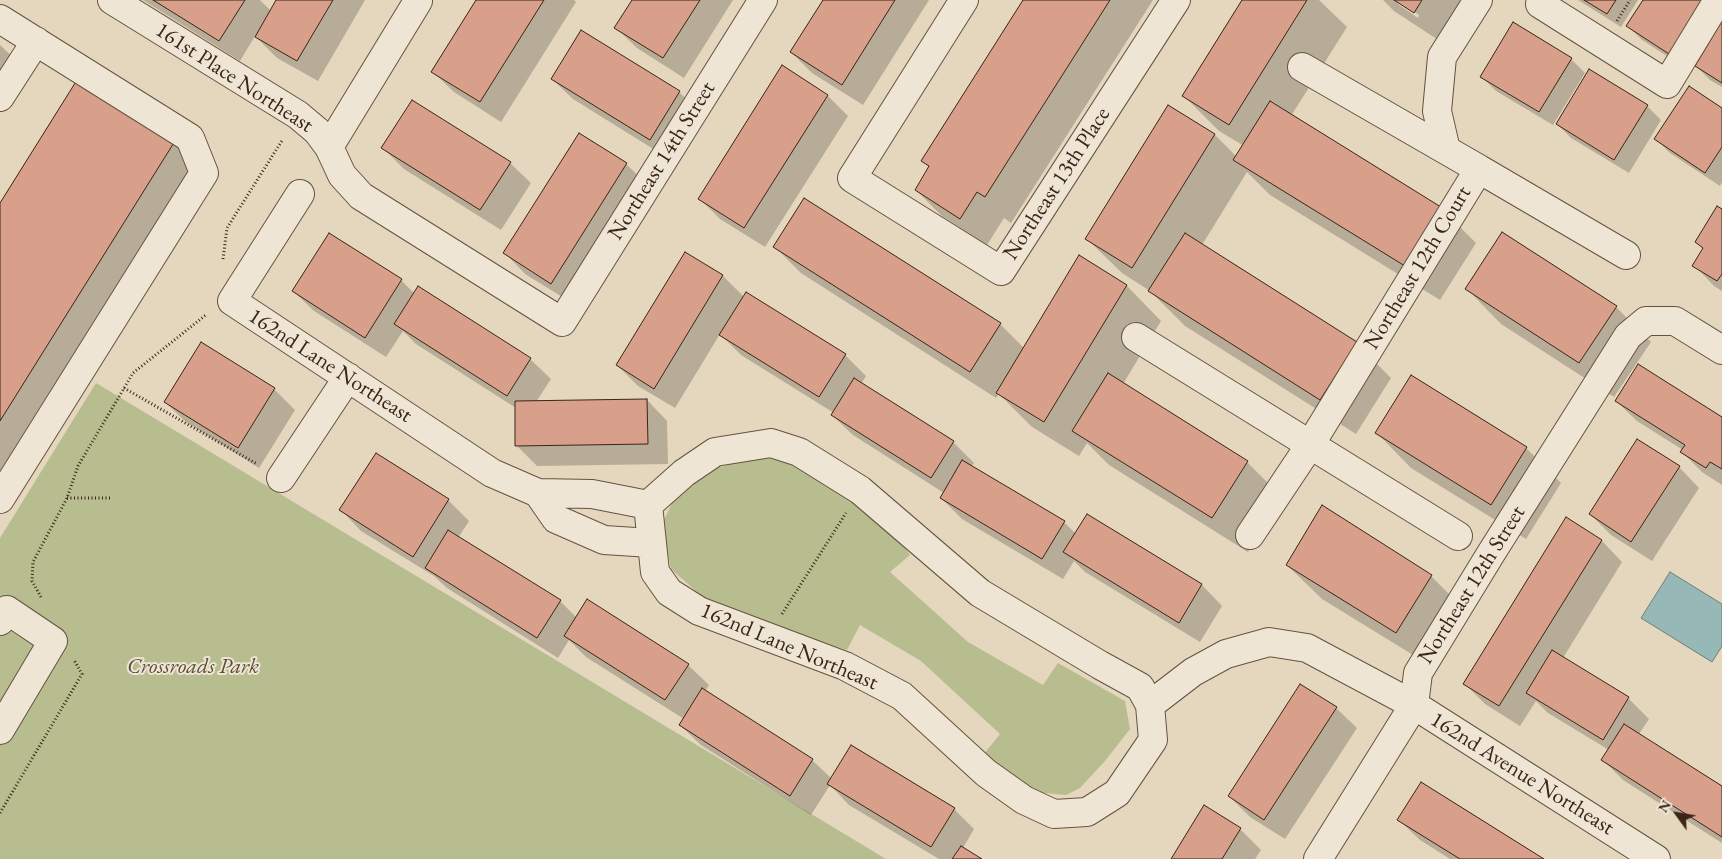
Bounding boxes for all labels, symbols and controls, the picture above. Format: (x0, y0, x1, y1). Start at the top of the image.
street label: 161st Place Northeast (150, 17, 318, 139)
street label: Northeast 14th Street (603, 77, 721, 245)
street label: Northeast 13th Place (998, 103, 1116, 265)
street label: Northeast 12th Court (1359, 182, 1477, 354)
street label: 162nd Lane Northeast (243, 303, 417, 429)
street label: Northeast 12th Street (1413, 501, 1531, 669)
street label: 162nd Lane Northeast (696, 598, 882, 696)
park label: Crossroads Park (127, 654, 259, 680)
street label: 162nd Avenue Northeast (1425, 707, 1619, 841)
north arrow (1652, 789, 1702, 839)
text: N (1654, 796, 1675, 816)

